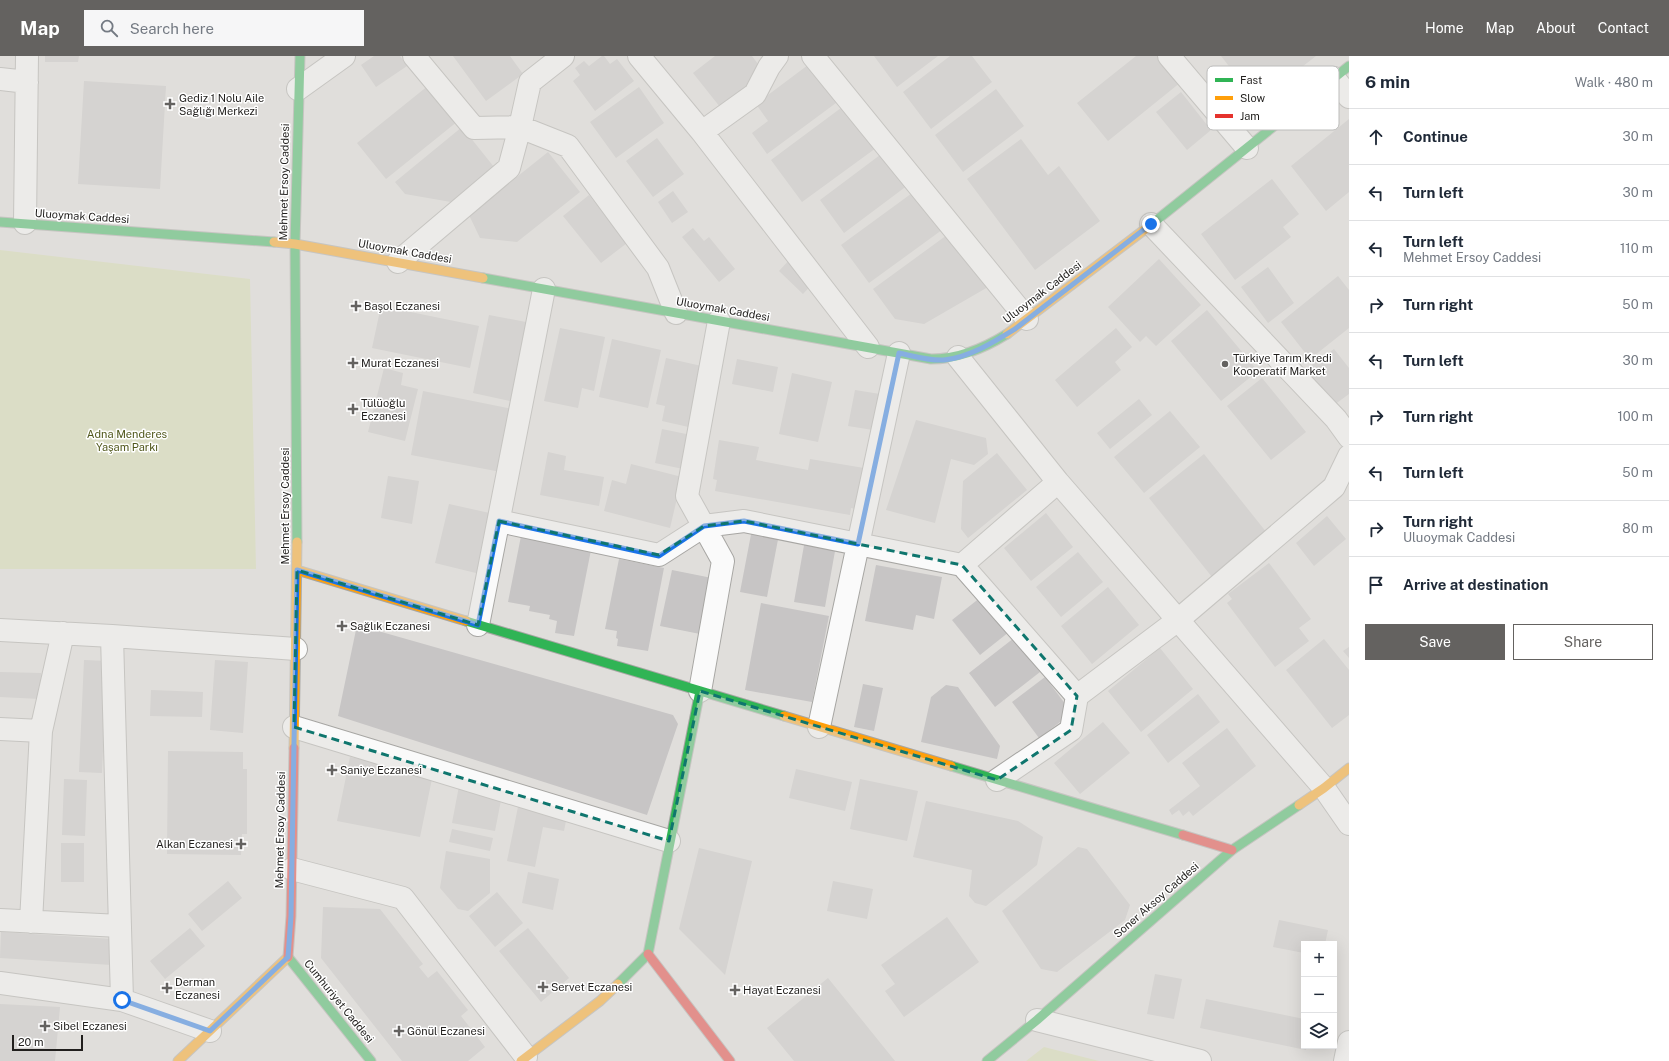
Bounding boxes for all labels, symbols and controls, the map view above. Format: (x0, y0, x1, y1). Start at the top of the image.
search box (84, 10, 364, 46)
text: Map (20, 17, 60, 39)
icon: search (98, 17, 120, 39)
text: Search here (130, 20, 214, 37)
text: Home (1425, 20, 1464, 36)
text: Map (1486, 20, 1514, 36)
text: About (1536, 20, 1576, 36)
text: Contact (1598, 20, 1649, 36)
legend (1207, 66, 1339, 130)
text: 6 min (1365, 72, 1410, 92)
text: Fast (1240, 74, 1262, 86)
text: Walk · 480 m (1575, 75, 1653, 90)
place label: Gediz 1 Nolu Aile Sağlığı Merkezi (179, 92, 264, 117)
text: Slow (1240, 92, 1266, 104)
marker: Gediz 1 Nolu Aile Sağlığı Merkezi (164, 98, 176, 110)
text: Jam (1240, 110, 1260, 122)
street label: Mehmet Ersoy Caddesi (277, 123, 291, 241)
icon: ahead (1365, 126, 1387, 148)
text: Continue (1403, 128, 1468, 145)
text: 30 m (1623, 129, 1653, 144)
icon: left (1365, 182, 1387, 204)
text: Turn left (1403, 184, 1464, 201)
text: 30 m (1623, 185, 1653, 200)
street label: Uluoymak Caddesi (34, 207, 130, 225)
route end (1142, 215, 1160, 233)
text: Turn left (1403, 233, 1464, 250)
street label: Uluoymak Caddesi (357, 237, 453, 265)
icon: left (1365, 238, 1387, 260)
text: 110 m (1620, 241, 1653, 256)
text: Mehmet Ersoy Caddesi (1403, 250, 1541, 265)
street label: Uluoymak Caddesi (1000, 259, 1084, 325)
icon: right (1365, 294, 1387, 316)
street label: Uluoymak Caddesi (675, 295, 771, 323)
text: Turn right (1403, 296, 1473, 313)
text: 50 m (1622, 297, 1653, 312)
place label: Başol Eczanesi (364, 300, 440, 313)
marker: Başol Eczanesi (351, 301, 361, 311)
icon: left (1365, 350, 1387, 372)
place label: Türkiye Tarım Kredi Kooperatif Market (1233, 352, 1332, 377)
text: Turn left (1403, 352, 1464, 369)
text: 30 m (1623, 353, 1653, 368)
place label: Murat Eczanesi (361, 357, 439, 369)
marker: Murat Eczanesi (348, 358, 358, 368)
marker: Türkiye Tarım Kredi Kooperatif Market (1220, 359, 1230, 369)
place label: Tülüoğlu Eczanesi (361, 397, 406, 422)
marker: Tülüoğlu Eczanesi (348, 404, 358, 414)
icon: right (1365, 406, 1387, 428)
text: Turn right (1403, 408, 1473, 425)
text: 100 m (1617, 409, 1653, 424)
park label: Adna Menderes Yaşam Parkı (87, 428, 168, 454)
street label: Mehmet Ersoy Caddesi (279, 447, 291, 565)
icon: left (1365, 462, 1387, 484)
text: Turn left (1403, 464, 1464, 481)
text: 50 m (1622, 465, 1653, 480)
text: Turn right (1403, 513, 1473, 530)
icon: right (1365, 518, 1387, 540)
text: 80 m (1622, 521, 1653, 536)
text: Uluoymak Caddesi (1403, 530, 1515, 545)
icon: arrive (1365, 574, 1387, 596)
text: Arrive at destination (1403, 576, 1548, 593)
place label: Sağlık Eczanesi (350, 620, 430, 632)
marker: Sağlık Eczanesi (337, 621, 347, 631)
button: Save (1365, 624, 1505, 660)
button: Share (1513, 624, 1653, 660)
place label: Saniye Eczanesi (340, 764, 422, 776)
marker: Saniye Eczanesi (327, 765, 337, 775)
street label: Mehmet Ersoy Caddesi (273, 771, 287, 889)
place label: Alkan Eczanesi (156, 838, 233, 850)
marker: Alkan Eczanesi (236, 839, 246, 849)
street label: Soner Aksoy Caddesi (1111, 860, 1201, 940)
map controls (1301, 941, 1337, 1049)
button: + (1301, 941, 1337, 977)
street label: Cumhuriyet Caddesi (302, 957, 376, 1045)
place label: Derman Eczanesi (175, 976, 220, 1001)
button: − (1301, 977, 1337, 1013)
place label: Servet Eczanesi (551, 981, 632, 993)
marker: Servet Eczanesi (538, 982, 548, 992)
marker: Derman Eczanesi (162, 983, 172, 993)
place label: Hayat Eczanesi (743, 984, 821, 996)
marker: Hayat Eczanesi (730, 985, 740, 995)
route start (113, 991, 131, 1009)
button: layers (1301, 1013, 1337, 1049)
place label: Sibel Eczanesi (53, 1020, 127, 1032)
marker: Sibel Eczanesi (40, 1021, 50, 1031)
place label: Gönül Eczanesi (407, 1025, 485, 1037)
marker: Gönül Eczanesi (394, 1026, 404, 1036)
scale bar (12, 1033, 83, 1052)
text: 20 m (18, 1036, 43, 1048)

